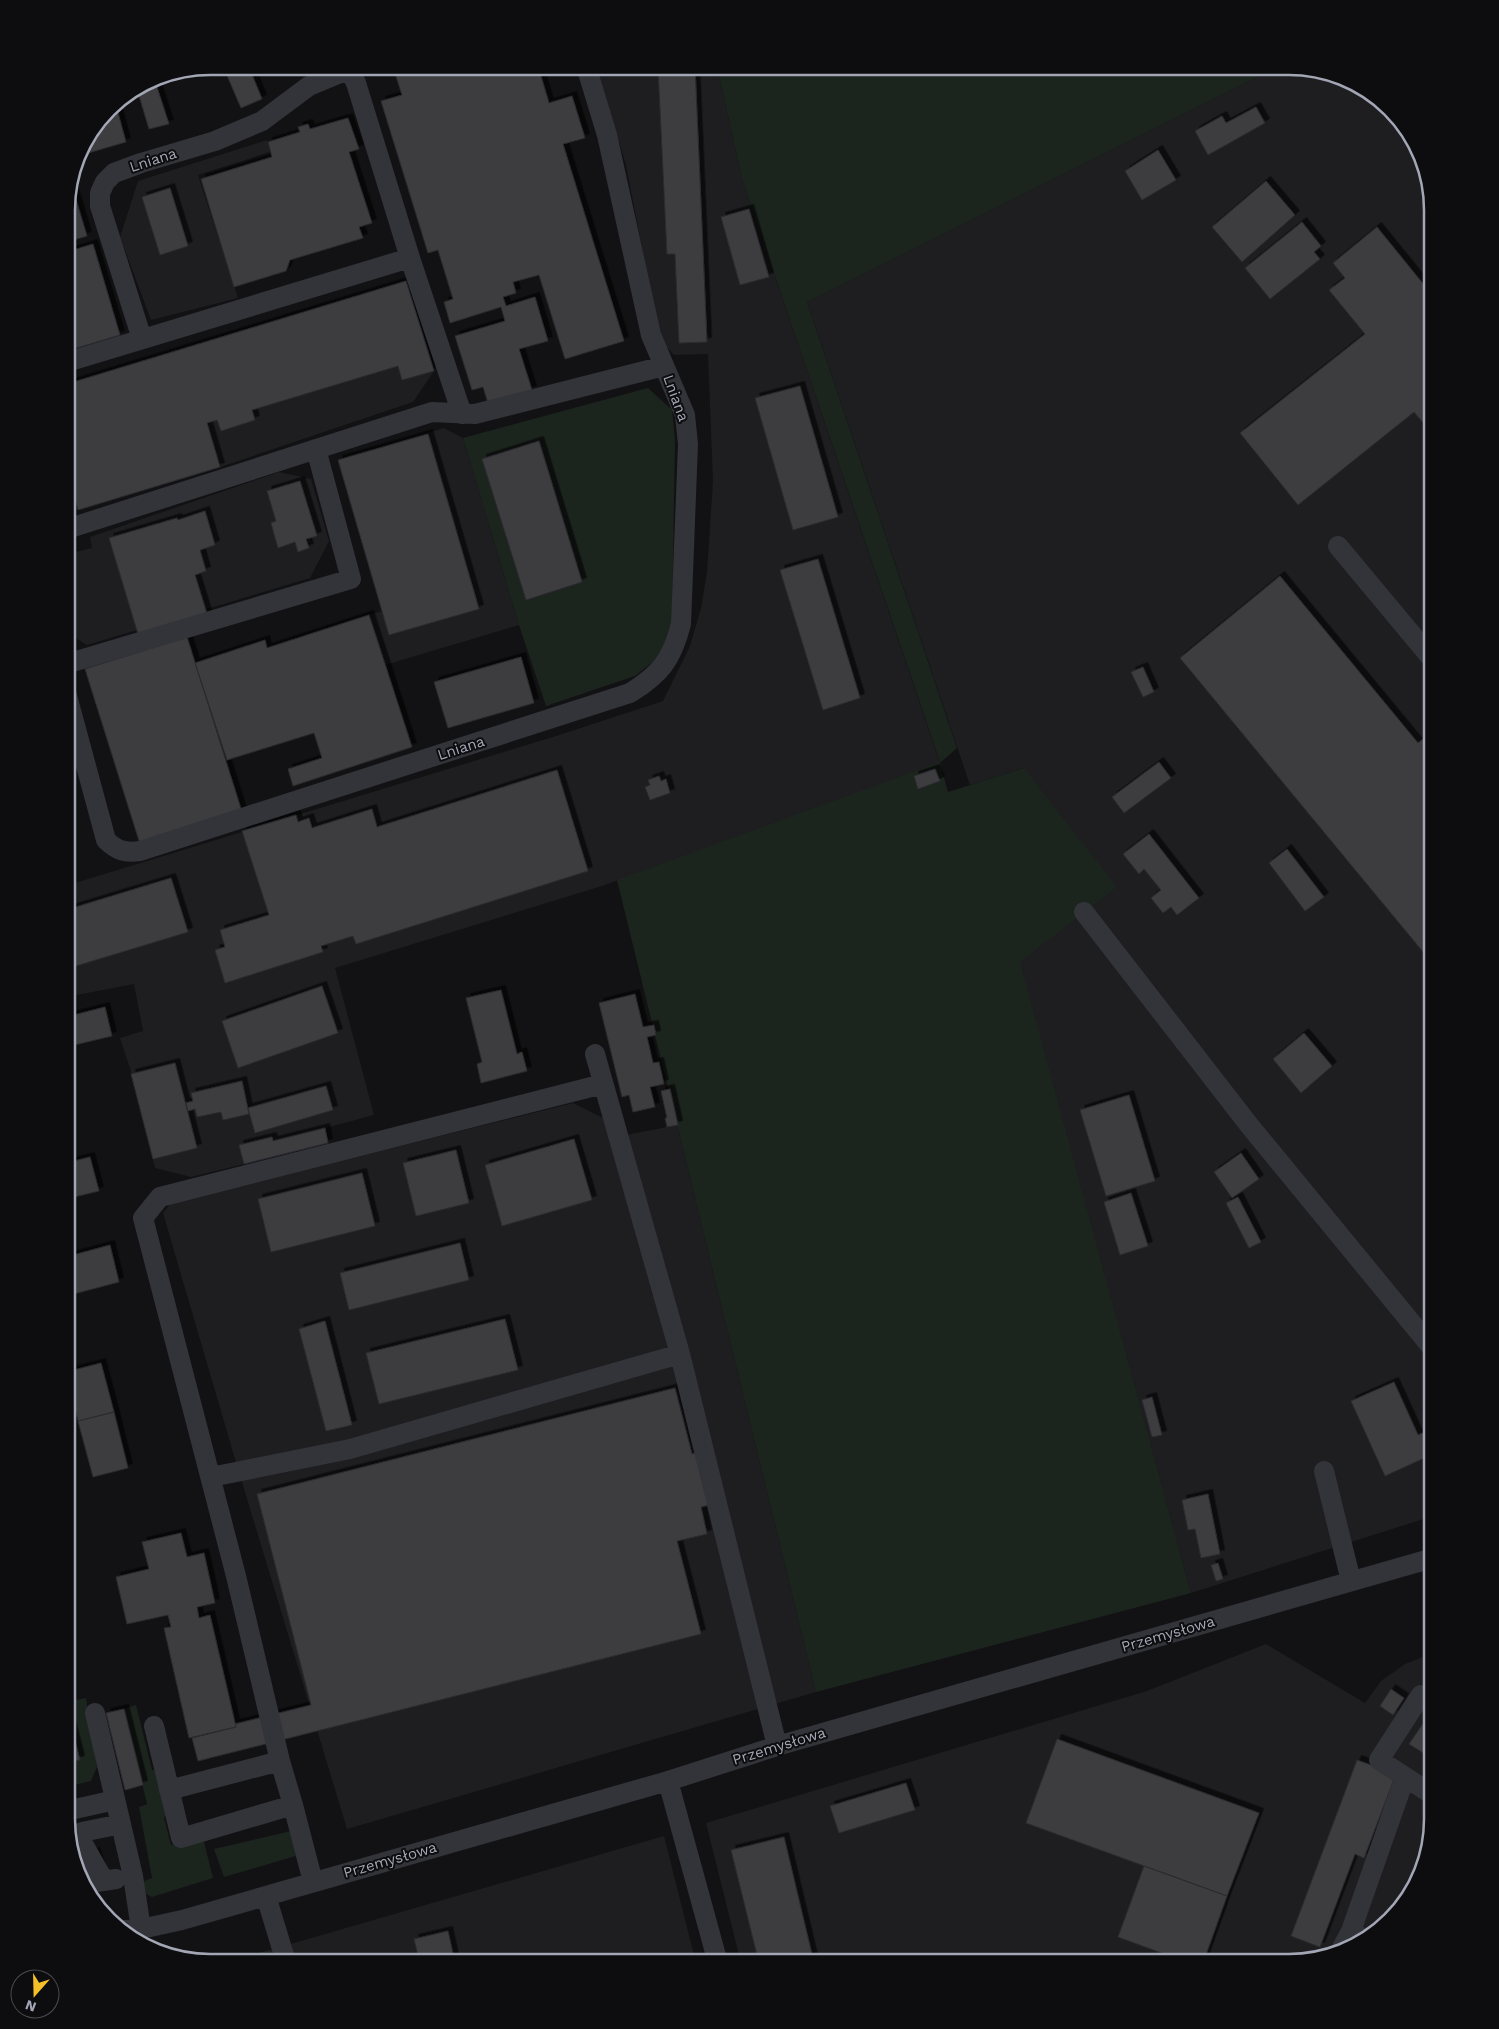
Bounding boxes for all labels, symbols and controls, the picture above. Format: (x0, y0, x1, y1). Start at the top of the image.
street label: Lniana (127, 144, 179, 176)
street label: Lniana (659, 372, 693, 424)
street label: Lniana (435, 732, 487, 764)
street label: Przemysłowa (1119, 1612, 1217, 1656)
street label: Przemysłowa (730, 1723, 828, 1769)
street label: Przemysłowa (341, 1838, 439, 1882)
north arrow (10, 1969, 60, 2019)
text: N (23, 1997, 38, 2016)

